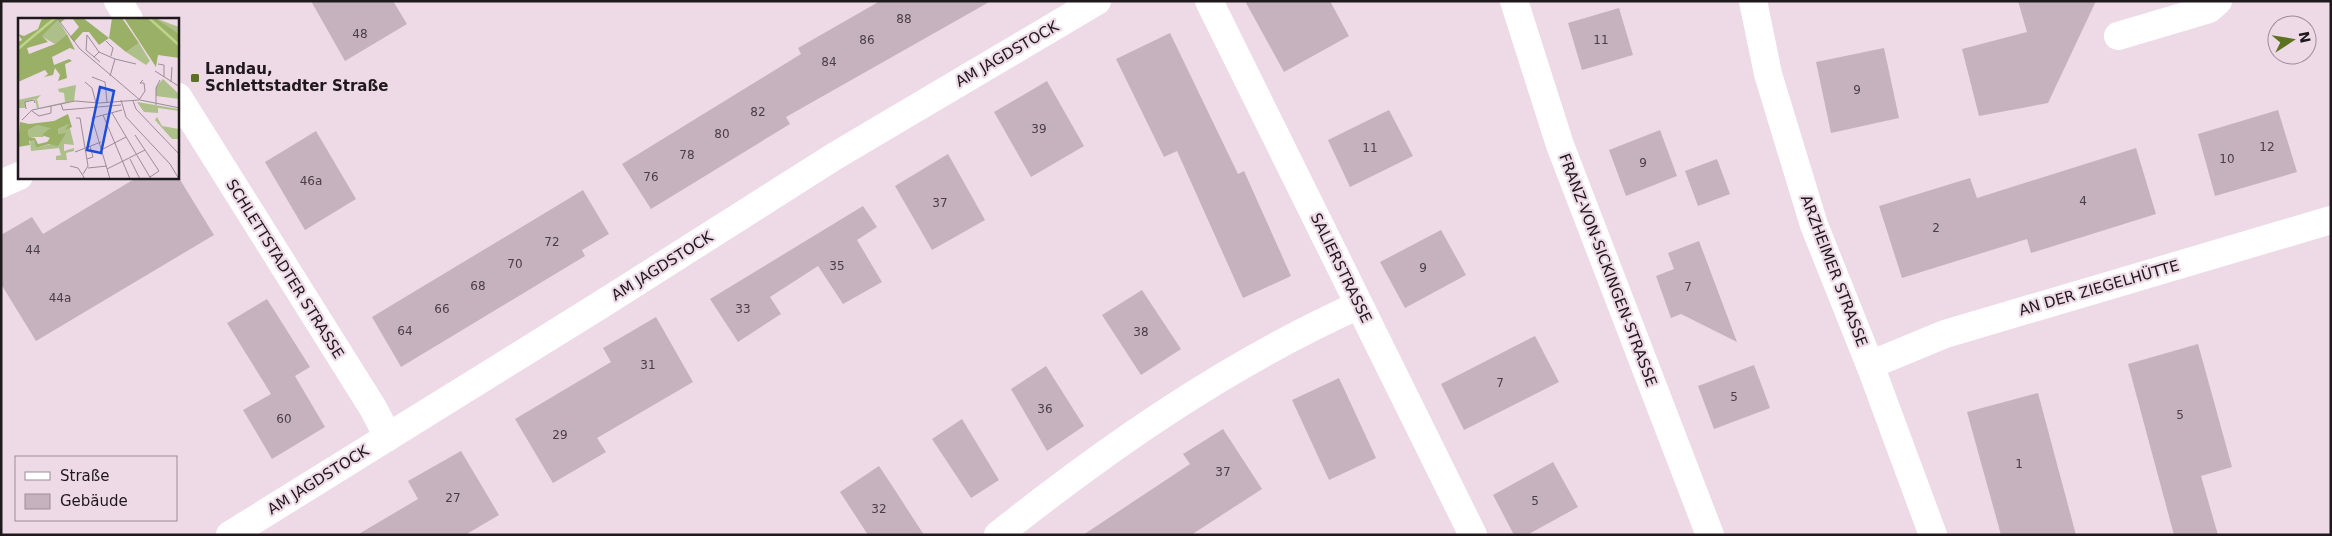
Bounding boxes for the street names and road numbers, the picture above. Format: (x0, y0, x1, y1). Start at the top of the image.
street label: AM JAGDSTOCK (952, 17, 1063, 91)
street label: FRANZ-VON-SICKINGEN-STRASSE (1555, 151, 1661, 389)
street label: SCHLETTSTADTER STRASSE (222, 176, 348, 362)
street label: ARZHEIMER STRASSE (1797, 193, 1871, 349)
street label: SALIERSTRASSE (1307, 210, 1375, 326)
street label: AM JAGDSTOCK (608, 227, 717, 304)
street label: AN DER ZIEGELHÜTTE (2017, 256, 2181, 320)
street label: AM JAGDSTOCK (264, 441, 373, 518)

